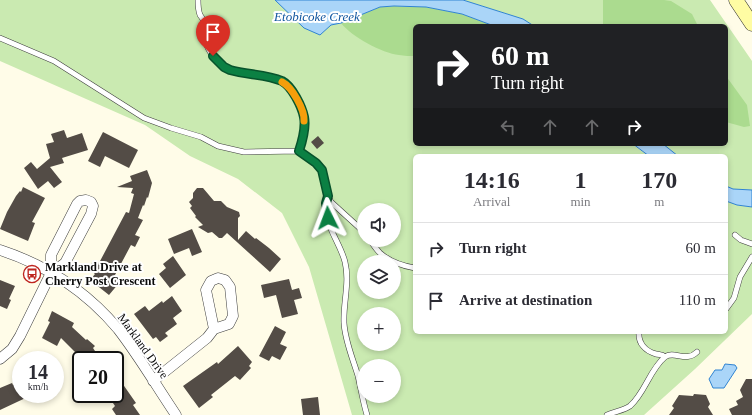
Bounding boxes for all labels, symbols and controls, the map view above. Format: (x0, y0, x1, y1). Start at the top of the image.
water label: Etobicoke Creek (273, 9, 360, 24)
pin (196, 15, 230, 56)
icon: arrive (202, 21, 224, 43)
icon: right (425, 40, 477, 92)
text: 60 m (491, 40, 549, 71)
text: Turn right (491, 73, 564, 93)
icon: left (497, 116, 519, 138)
icon: ahead (539, 116, 561, 138)
icon: ahead (581, 116, 603, 138)
icon: right (623, 116, 645, 138)
text: 14:16 (464, 167, 520, 193)
text: 1 (574, 167, 586, 193)
text: 170 (641, 167, 677, 193)
text: Arrival (473, 194, 510, 209)
text: min (570, 194, 591, 209)
text: m (654, 194, 664, 209)
position arrow (307, 197, 349, 239)
map controls (357, 203, 401, 403)
button: sound (357, 203, 401, 247)
icon: right (425, 238, 447, 260)
text: Turn right (459, 240, 526, 256)
text: 60 m (686, 240, 716, 256)
button: layers (357, 255, 401, 299)
place label: Markland Drive at Cherry Post Crescent (45, 260, 155, 288)
bus stop icon: Markland Drive at Cherry Post Crescent (22, 264, 42, 284)
icon: arrive (425, 290, 447, 312)
text: Arrive at destination (459, 292, 592, 308)
text: 110 m (679, 292, 716, 308)
button: + (357, 307, 401, 351)
street label: Markland Drive (115, 311, 171, 381)
speed limit sign: 20 (72, 351, 124, 403)
button: − (357, 359, 401, 403)
text: 14 (28, 361, 48, 383)
text: km/h (28, 381, 48, 392)

